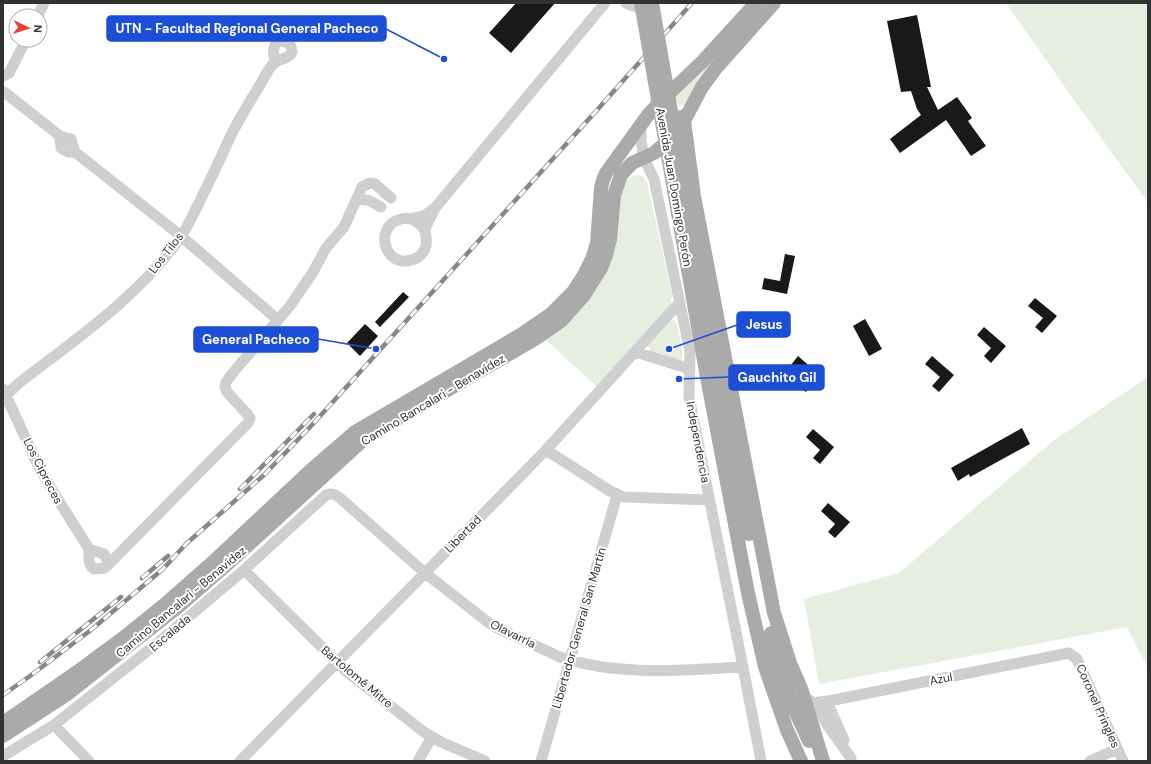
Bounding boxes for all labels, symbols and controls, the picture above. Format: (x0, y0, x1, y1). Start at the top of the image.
north arrow (8, 8, 48, 48)
callout: UTN - Facultad Regional General Pacheco (107, 16, 386, 41)
text: UTN - Facultad Regional General Pacheco (115, 20, 379, 37)
text: N (31, 24, 45, 33)
street label: Avenida Juan Domingo Perón (652, 106, 696, 268)
street label: Los Tilos (145, 229, 187, 277)
callout: Jesus (737, 312, 790, 337)
text: Jesus (746, 316, 782, 333)
callout: General Pacheco (194, 327, 318, 352)
text: General Pacheco (202, 331, 310, 348)
street label: Camino Bancalari - Benavídez (358, 351, 508, 449)
callout: Gauchito Gil (729, 365, 824, 390)
text: Gauchito Gil (738, 369, 816, 386)
street label: Independencia (682, 400, 714, 484)
street label: Los Cipreces (19, 435, 67, 507)
street label: Libertad (441, 512, 485, 556)
street label: Camino Bancalari - Benavídez (112, 543, 250, 661)
street label: Libertador General San Martín (548, 546, 610, 710)
street label: Escalada (146, 611, 194, 655)
street label: Olavarría (488, 616, 538, 652)
street label: Bartolomé Mitre (318, 642, 396, 712)
street label: Coronel Pringles (1072, 662, 1124, 750)
street label: Azul (928, 669, 954, 689)

